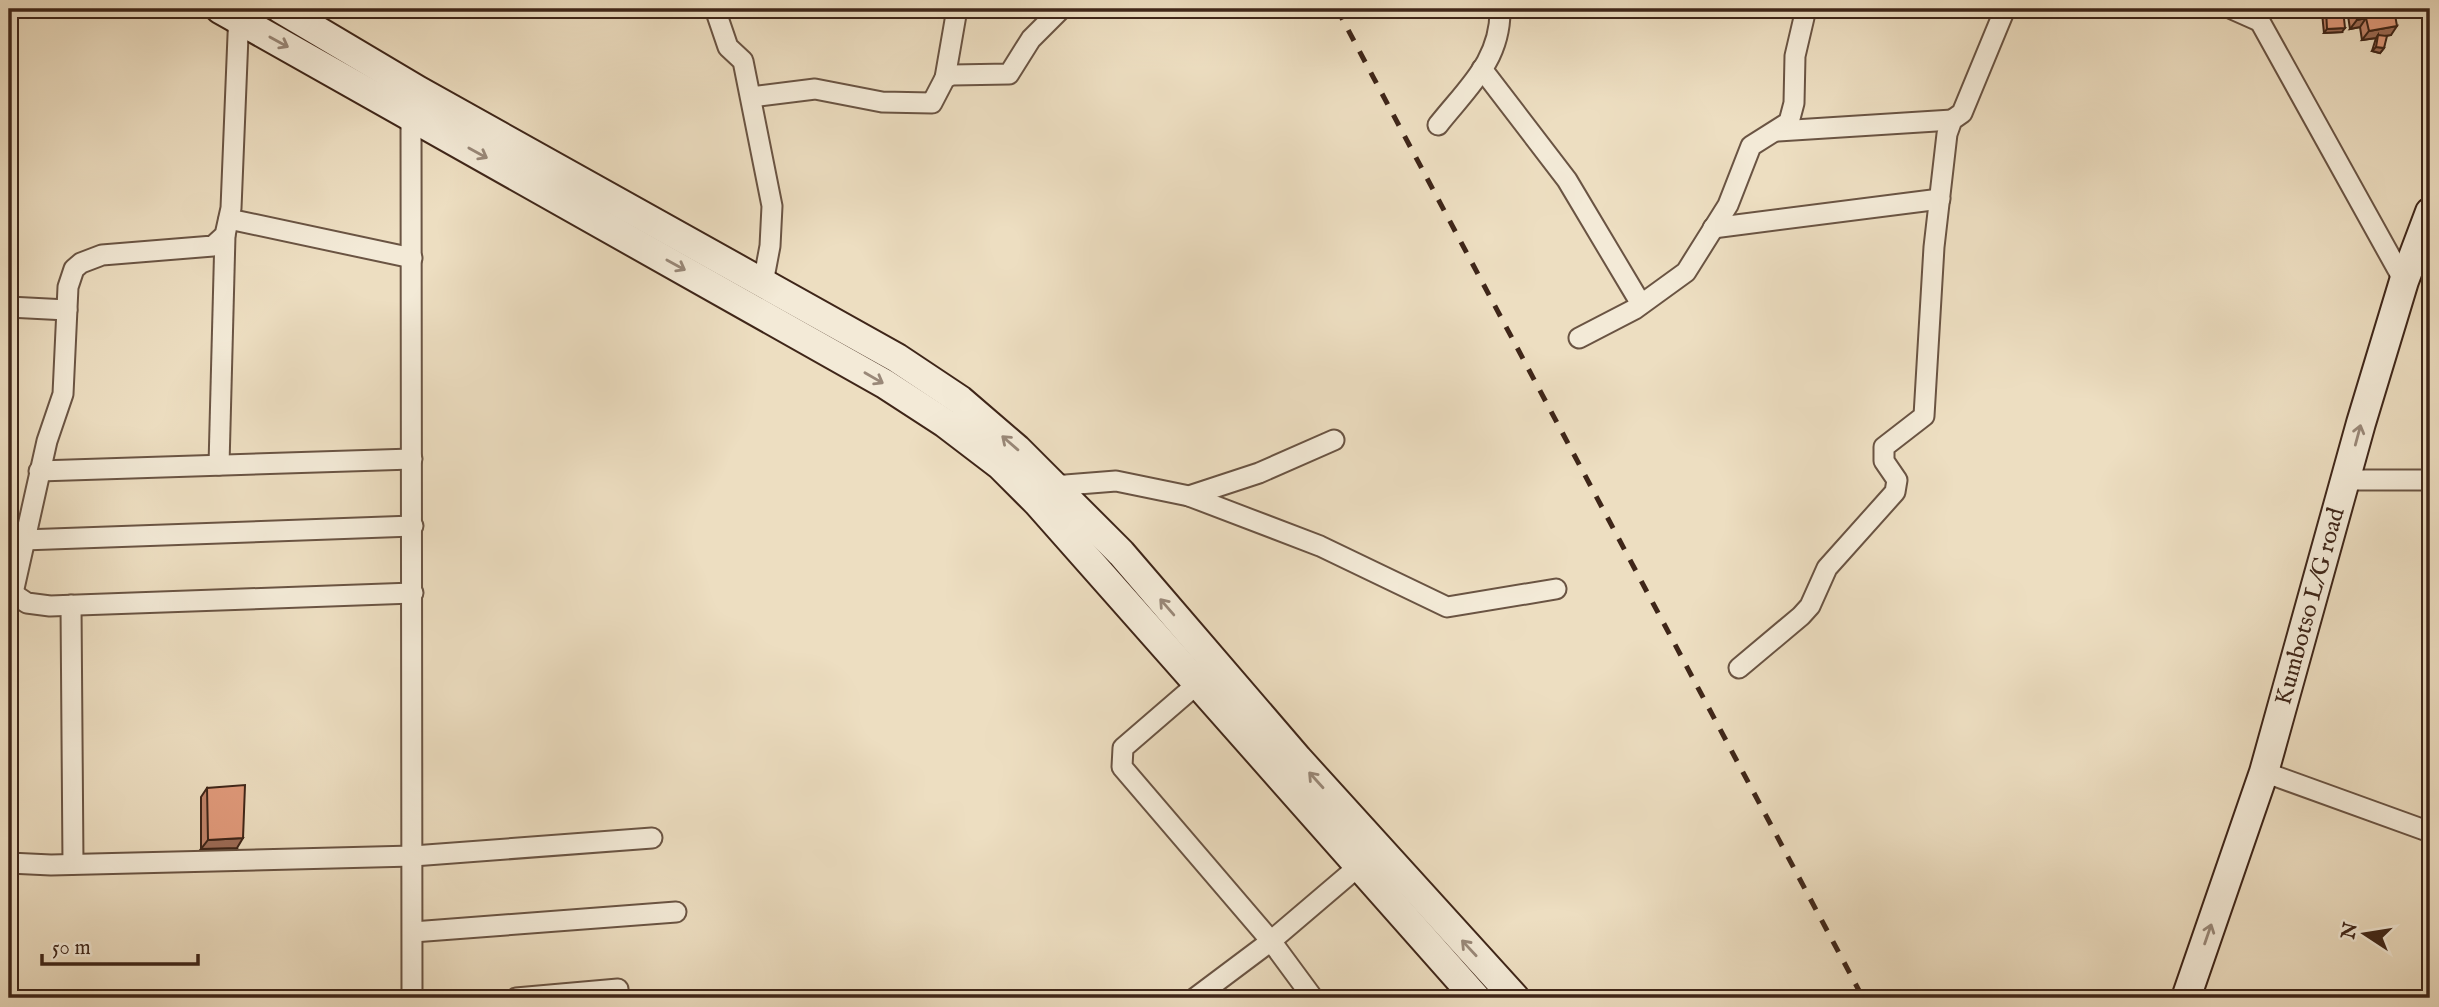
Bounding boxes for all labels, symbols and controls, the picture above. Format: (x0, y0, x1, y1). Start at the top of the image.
one-way arrow (269, 35, 289, 49)
one-way arrow (467, 147, 488, 160)
one-way arrow (666, 258, 686, 272)
one-way arrow (863, 371, 883, 385)
one-way arrow (2352, 424, 2365, 446)
one-way arrow (1001, 435, 1019, 451)
street label: Kumbotso L/G road (2268, 504, 2352, 708)
one-way arrow (1159, 599, 1175, 617)
one-way arrow (1308, 771, 1324, 789)
north arrow (2330, 898, 2400, 968)
text: N (2337, 920, 2364, 942)
scale bar (42, 923, 198, 967)
one-way arrow (2203, 923, 2215, 945)
text: 50 m (52, 935, 91, 962)
one-way arrow (1460, 940, 1477, 957)

